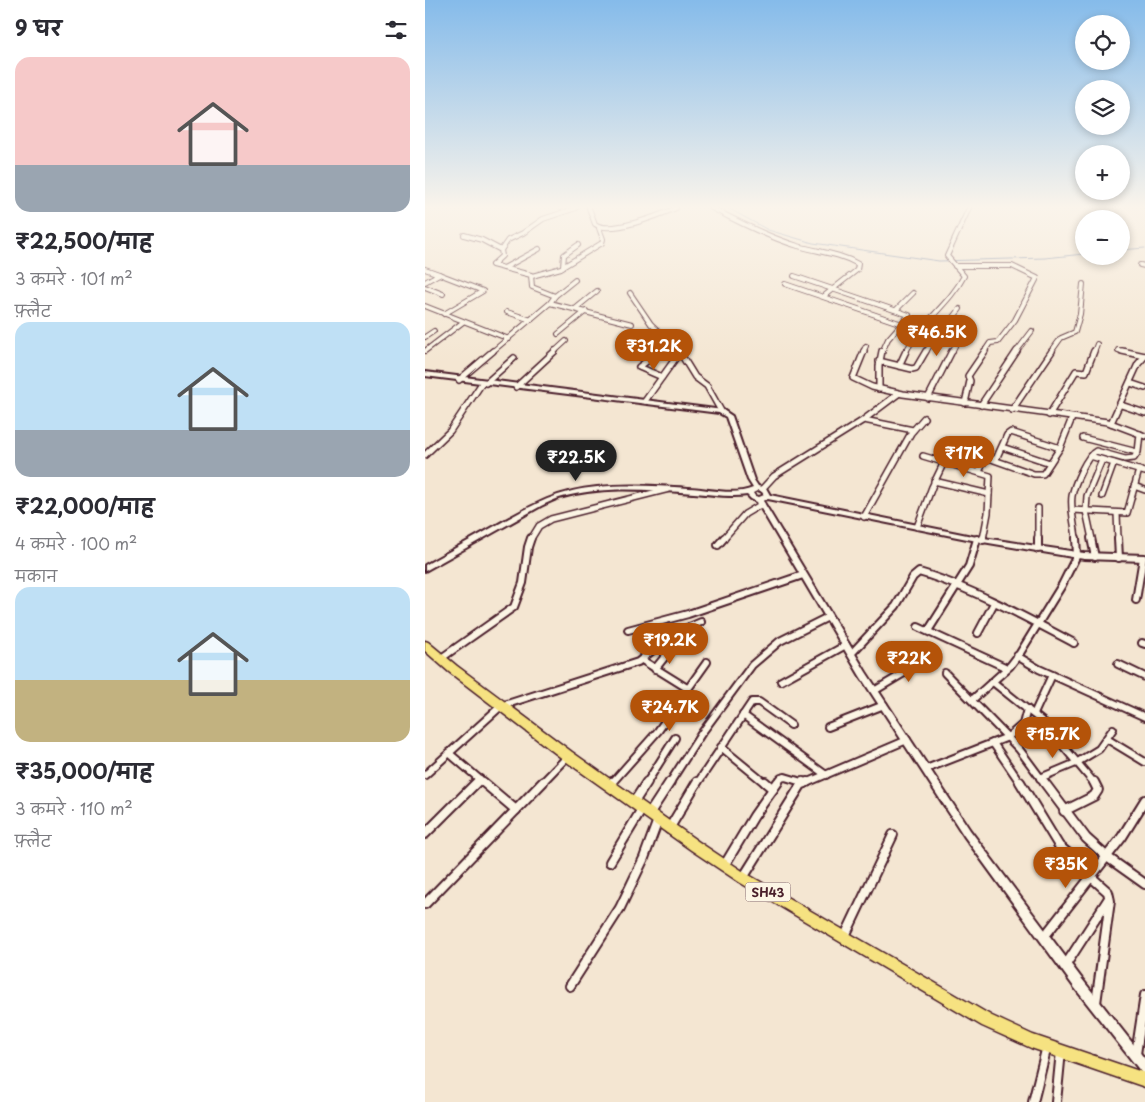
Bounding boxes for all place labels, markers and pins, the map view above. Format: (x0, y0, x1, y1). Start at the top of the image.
pin: ₹46.5K (896, 314, 978, 357)
pin: ₹31.2K (613, 328, 695, 371)
pin: ₹17K (934, 436, 994, 478)
pin: ₹22.5K (535, 440, 617, 482)
pin: ₹19.2K (629, 622, 711, 665)
pin: ₹22K (879, 640, 939, 683)
pin: ₹24.7K (629, 690, 711, 732)
pin: ₹15.7K (1012, 716, 1094, 759)
pin: ₹35K (1036, 846, 1096, 889)

